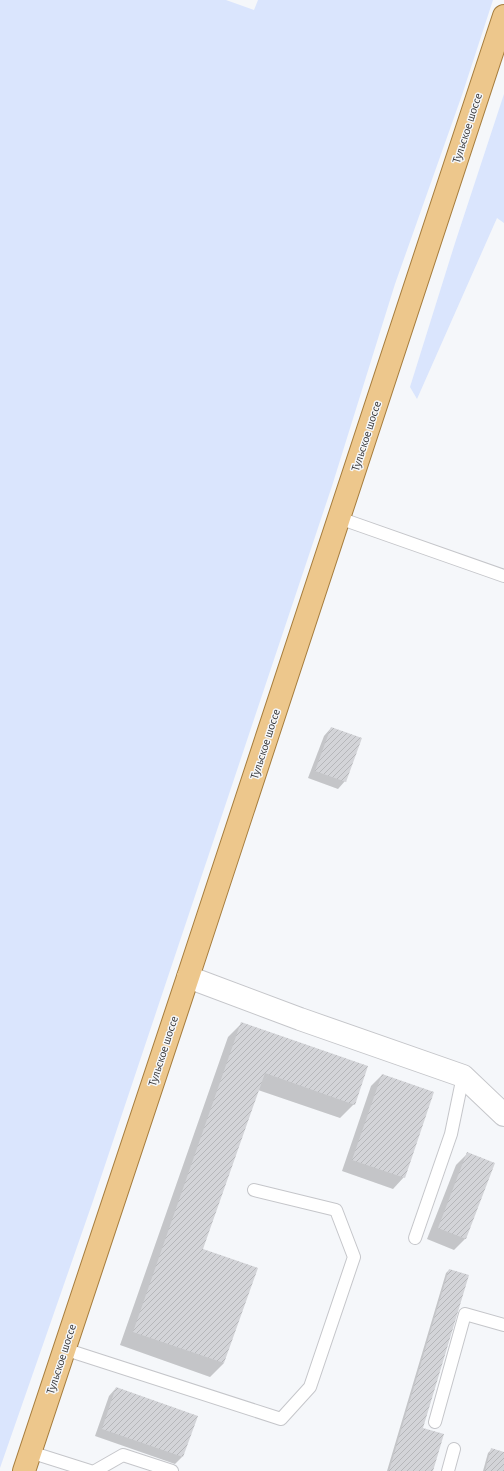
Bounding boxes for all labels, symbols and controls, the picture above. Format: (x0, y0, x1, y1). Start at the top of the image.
street label: Тульское шоссе (450, 91, 485, 165)
street label: Тульское шоссе (349, 399, 384, 473)
street label: Тульское шоссе (248, 707, 283, 781)
street label: Тульское шоссе (146, 1014, 181, 1088)
street label: Тульское шоссе (44, 1322, 79, 1396)

